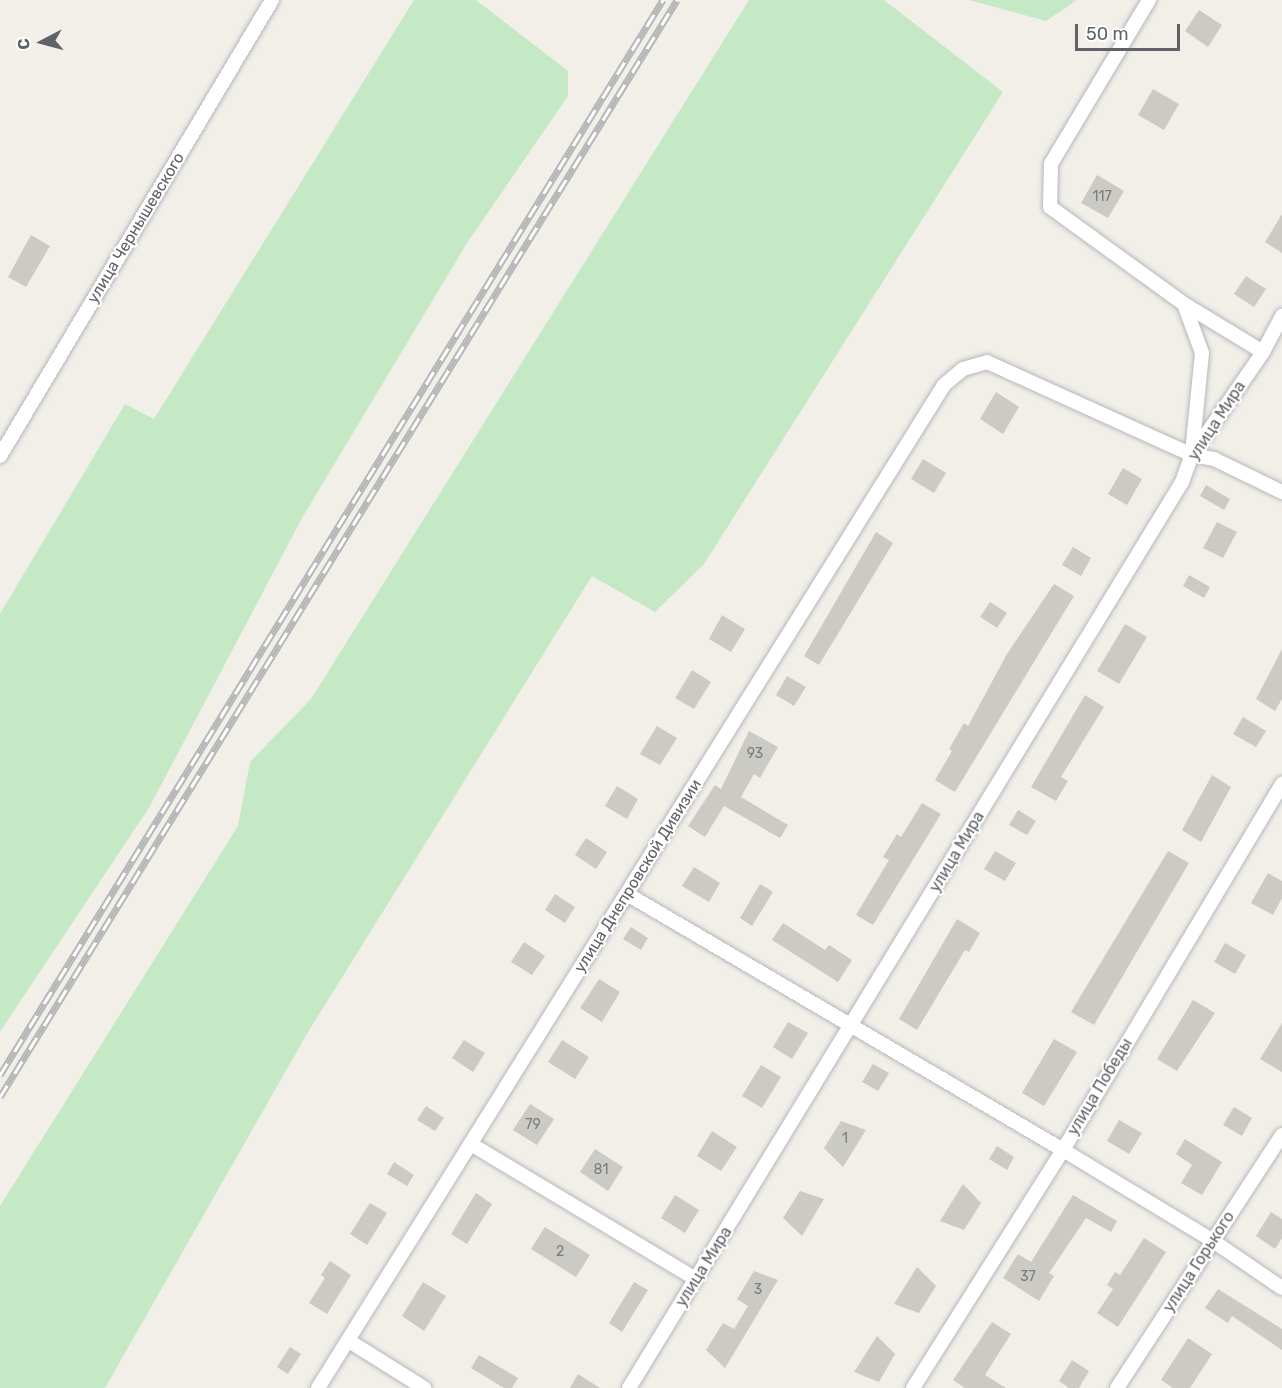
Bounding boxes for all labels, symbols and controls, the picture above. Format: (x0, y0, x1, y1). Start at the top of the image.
north arrow (12, 12, 72, 72)
scale bar (1078, 12, 1183, 50)
text: 50 m (1086, 23, 1129, 45)
text: С (14, 37, 34, 51)
street label: улица Чернышевского (83, 149, 189, 307)
house number: 117 (1092, 189, 1112, 205)
street label: улица Мира (1184, 378, 1250, 464)
house number: 93 (747, 746, 763, 762)
street label: улица Днепровской Дивизии (570, 776, 706, 976)
street label: улица Мира (925, 808, 989, 896)
street label: улица Победы (1064, 1035, 1136, 1139)
house number: 79 (525, 1117, 541, 1133)
house number: 1 (842, 1131, 848, 1147)
house number: 81 (594, 1162, 608, 1178)
street label: улица Горького (1159, 1208, 1239, 1316)
street label: улица Мира (672, 1223, 736, 1311)
house number: 2 (556, 1244, 564, 1260)
house number: 37 (1020, 1269, 1036, 1285)
house number: 3 (754, 1282, 762, 1298)

